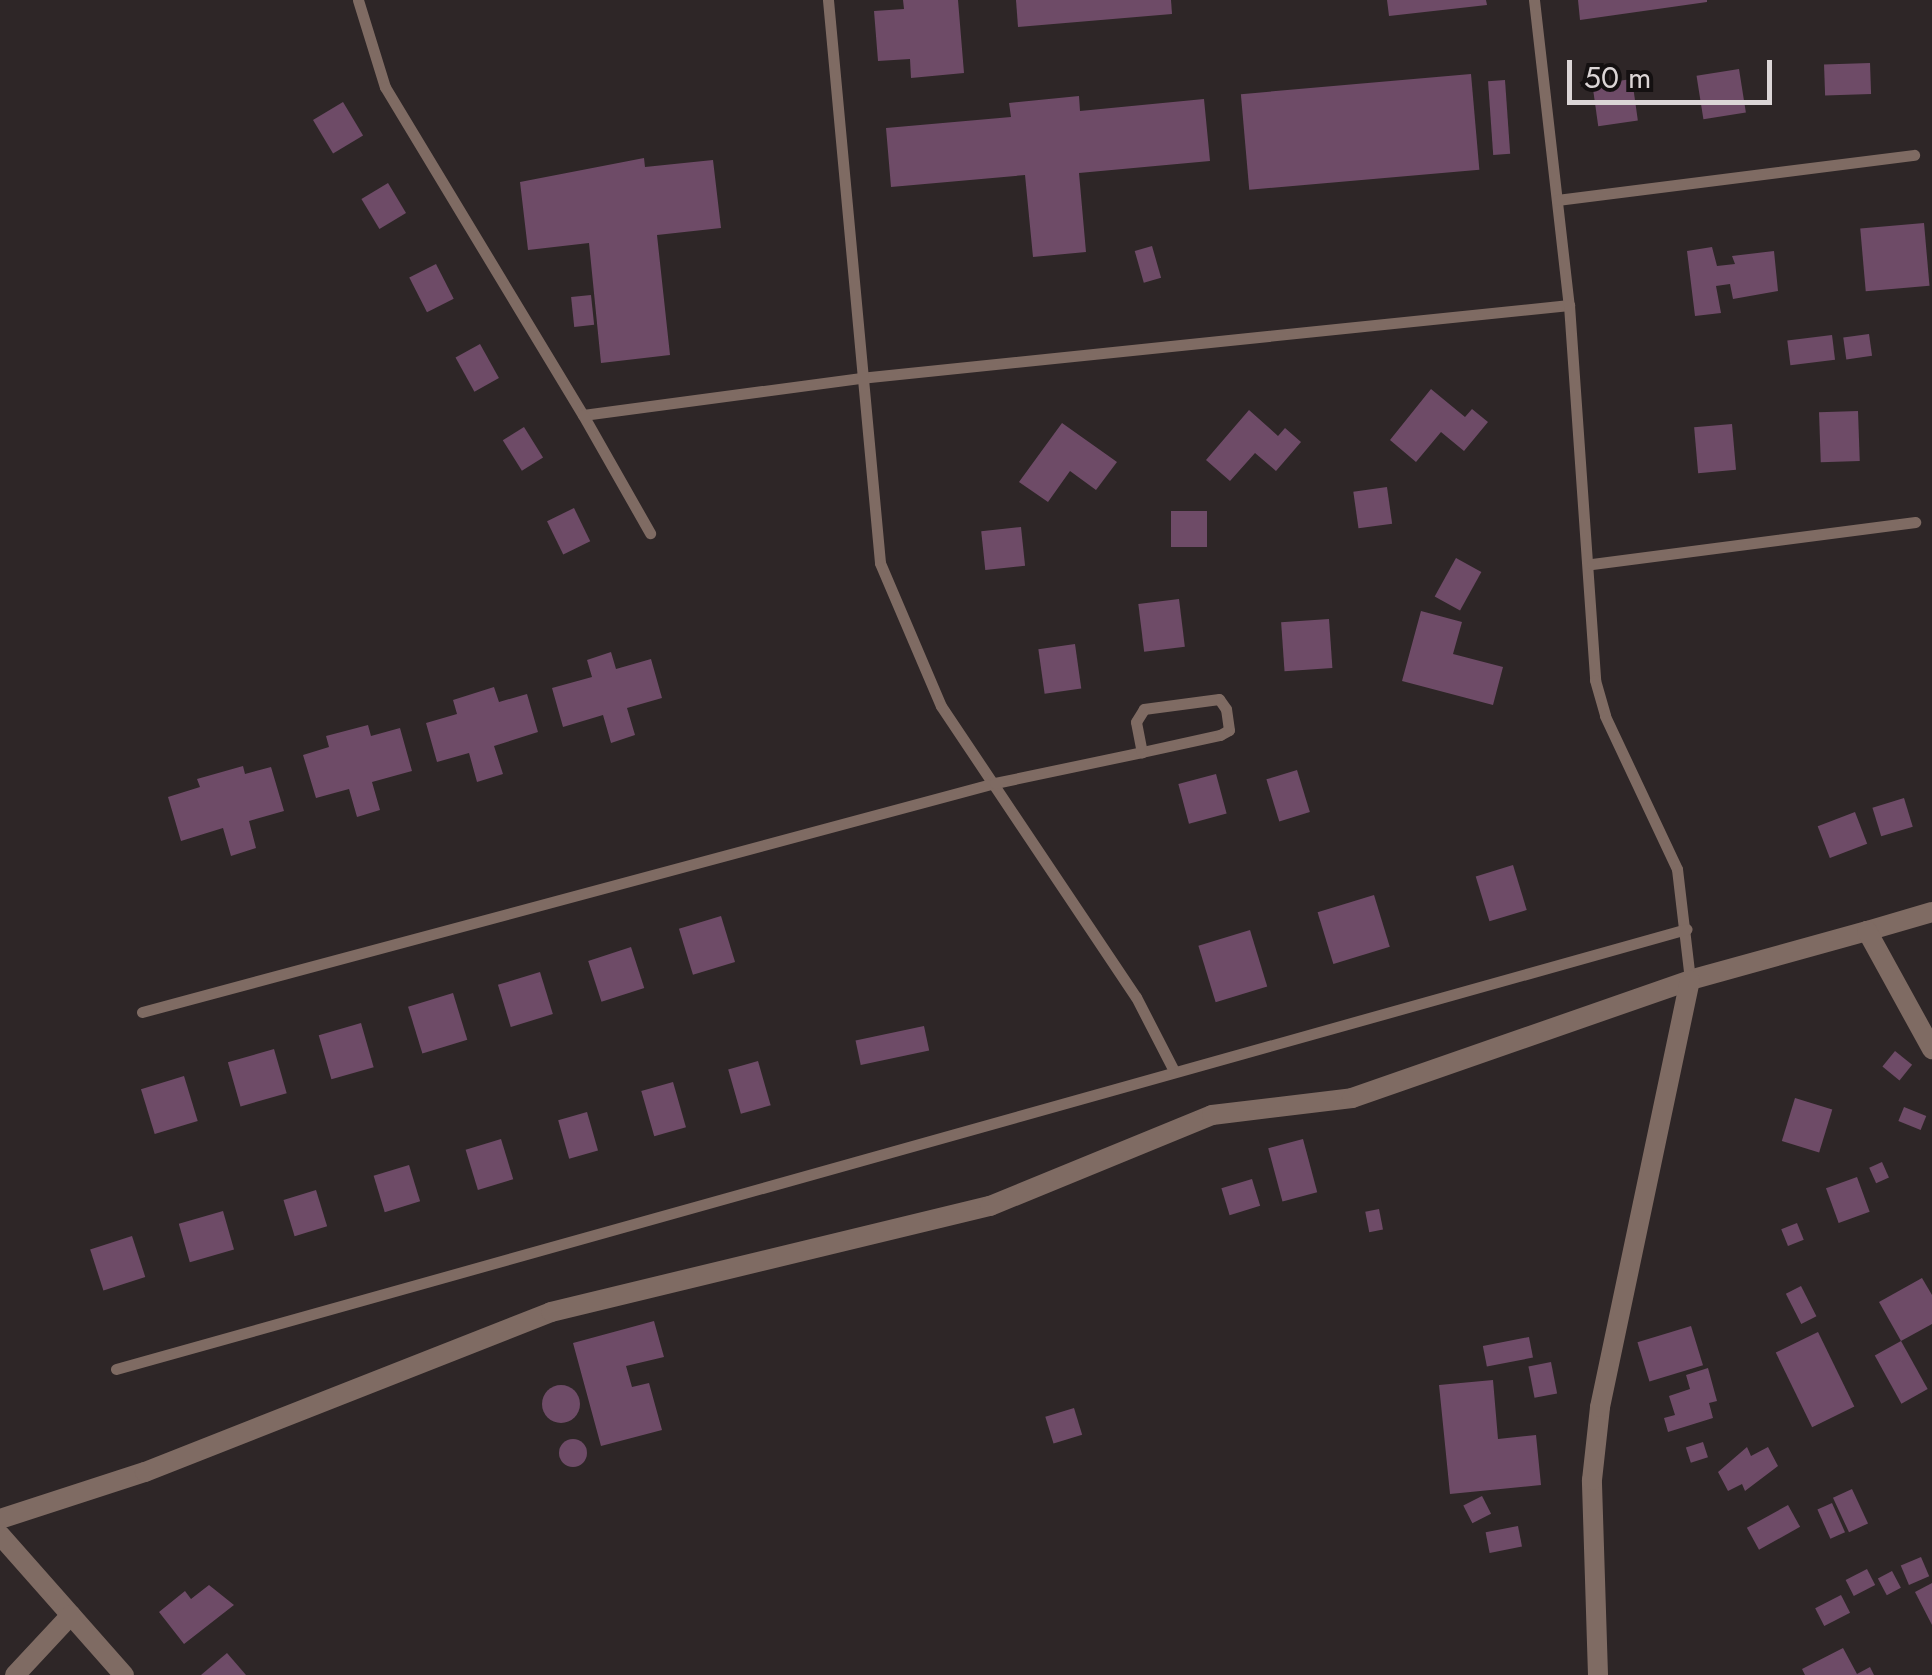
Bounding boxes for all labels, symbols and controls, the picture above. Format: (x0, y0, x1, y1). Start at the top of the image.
scale bar (1572, 40, 1777, 102)
text: 50 m (1584, 56, 1651, 99)

